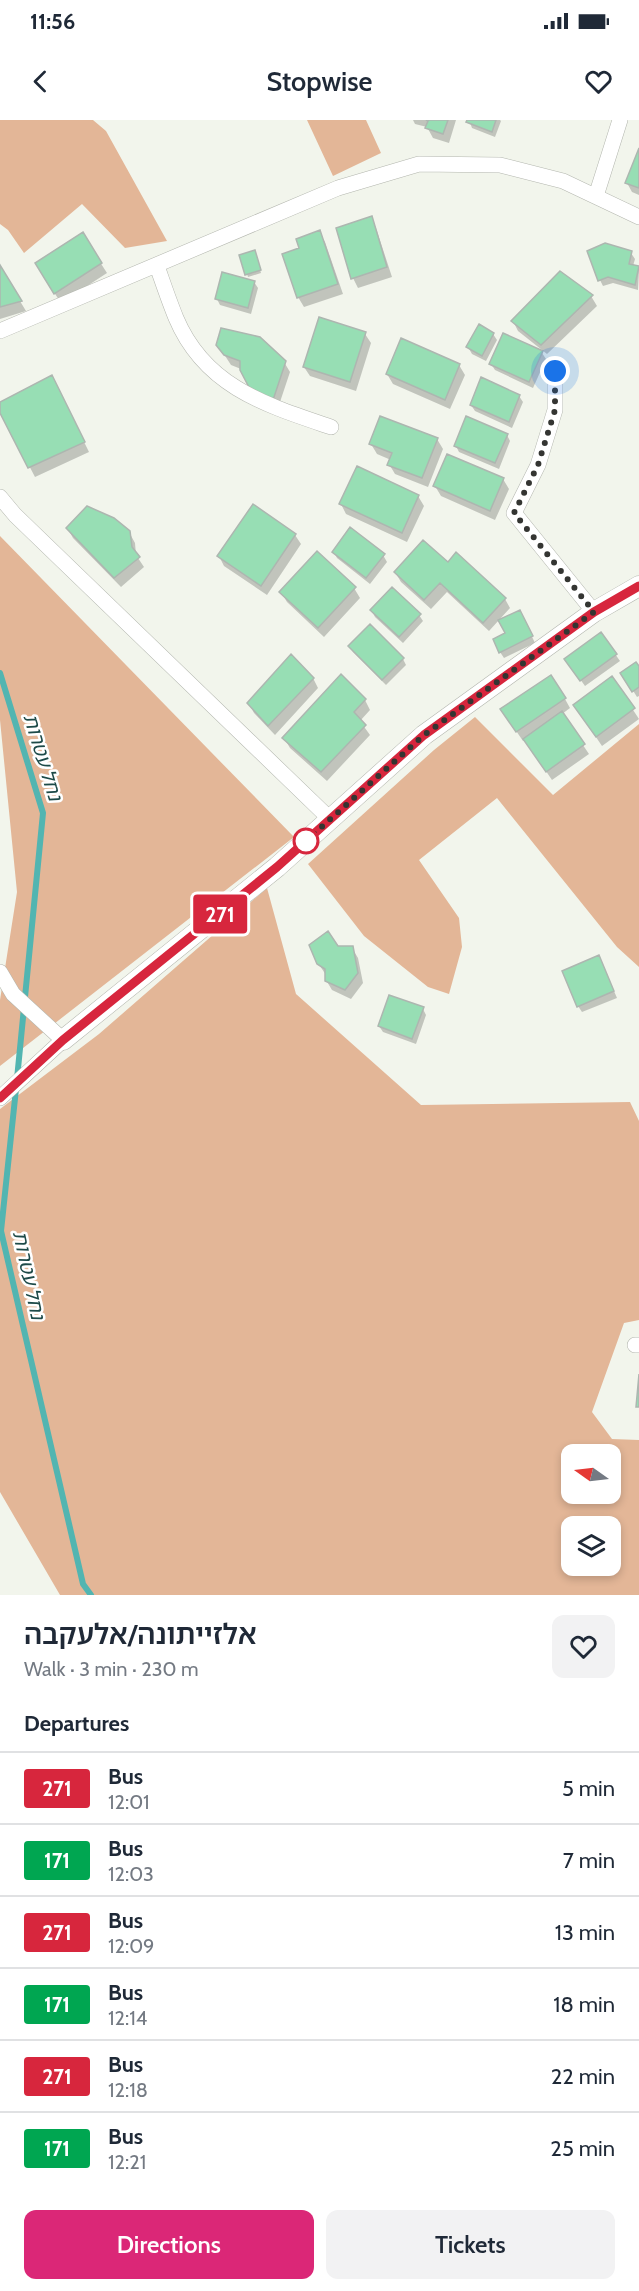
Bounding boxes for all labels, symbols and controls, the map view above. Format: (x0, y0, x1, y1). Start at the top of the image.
text: 11:56 (30, 8, 75, 35)
icon: back (24, 65, 57, 98)
text: Stopwise (267, 65, 372, 98)
icon: heart (582, 65, 615, 98)
your location (540, 356, 570, 386)
water label: נחל עטרות (18, 711, 68, 805)
unlabelled marker (293, 828, 319, 854)
line badge: 271 (186, 894, 254, 934)
text: 271 (205, 902, 235, 927)
water label: נחל עטרות (8, 1229, 50, 1323)
north arrow (561, 1444, 621, 1504)
map controls (561, 1444, 621, 1576)
button: layers (561, 1516, 621, 1576)
button: heart (552, 1615, 615, 1678)
text: אלזייתונה/אלעקבה (24, 1617, 256, 1651)
text: Walk · 3 min · 230 m (24, 1657, 199, 1681)
text: Departures (24, 1710, 129, 1737)
text: Bus (108, 1763, 143, 1790)
text: 5 min (562, 1775, 615, 1802)
text: 271 (42, 1776, 72, 1801)
text: 12:01 (108, 1790, 150, 1814)
text: Bus (108, 1835, 143, 1862)
text: 7 min (563, 1847, 615, 1874)
text: 171 (44, 1848, 70, 1873)
text: 12:03 (108, 1862, 154, 1886)
text: Bus (108, 1907, 143, 1934)
text: 13 min (555, 1919, 615, 1946)
text: 271 (42, 1920, 72, 1945)
text: 12:09 (108, 1934, 154, 1958)
text: Bus (108, 1979, 143, 2006)
text: 18 min (553, 1991, 615, 2018)
text: 171 (44, 1992, 70, 2017)
text: 12:14 (108, 2006, 147, 2030)
text: Bus (108, 2051, 143, 2078)
text: 22 min (551, 2063, 615, 2090)
text: 271 (42, 2064, 72, 2089)
text: 12:18 (108, 2078, 148, 2102)
text: Bus (108, 2123, 143, 2150)
text: 25 min (550, 2135, 615, 2162)
text: 171 (44, 2136, 70, 2161)
text: 12:21 (108, 2150, 146, 2174)
button: Directions (24, 2210, 314, 2279)
button: Tickets (326, 2210, 615, 2279)

